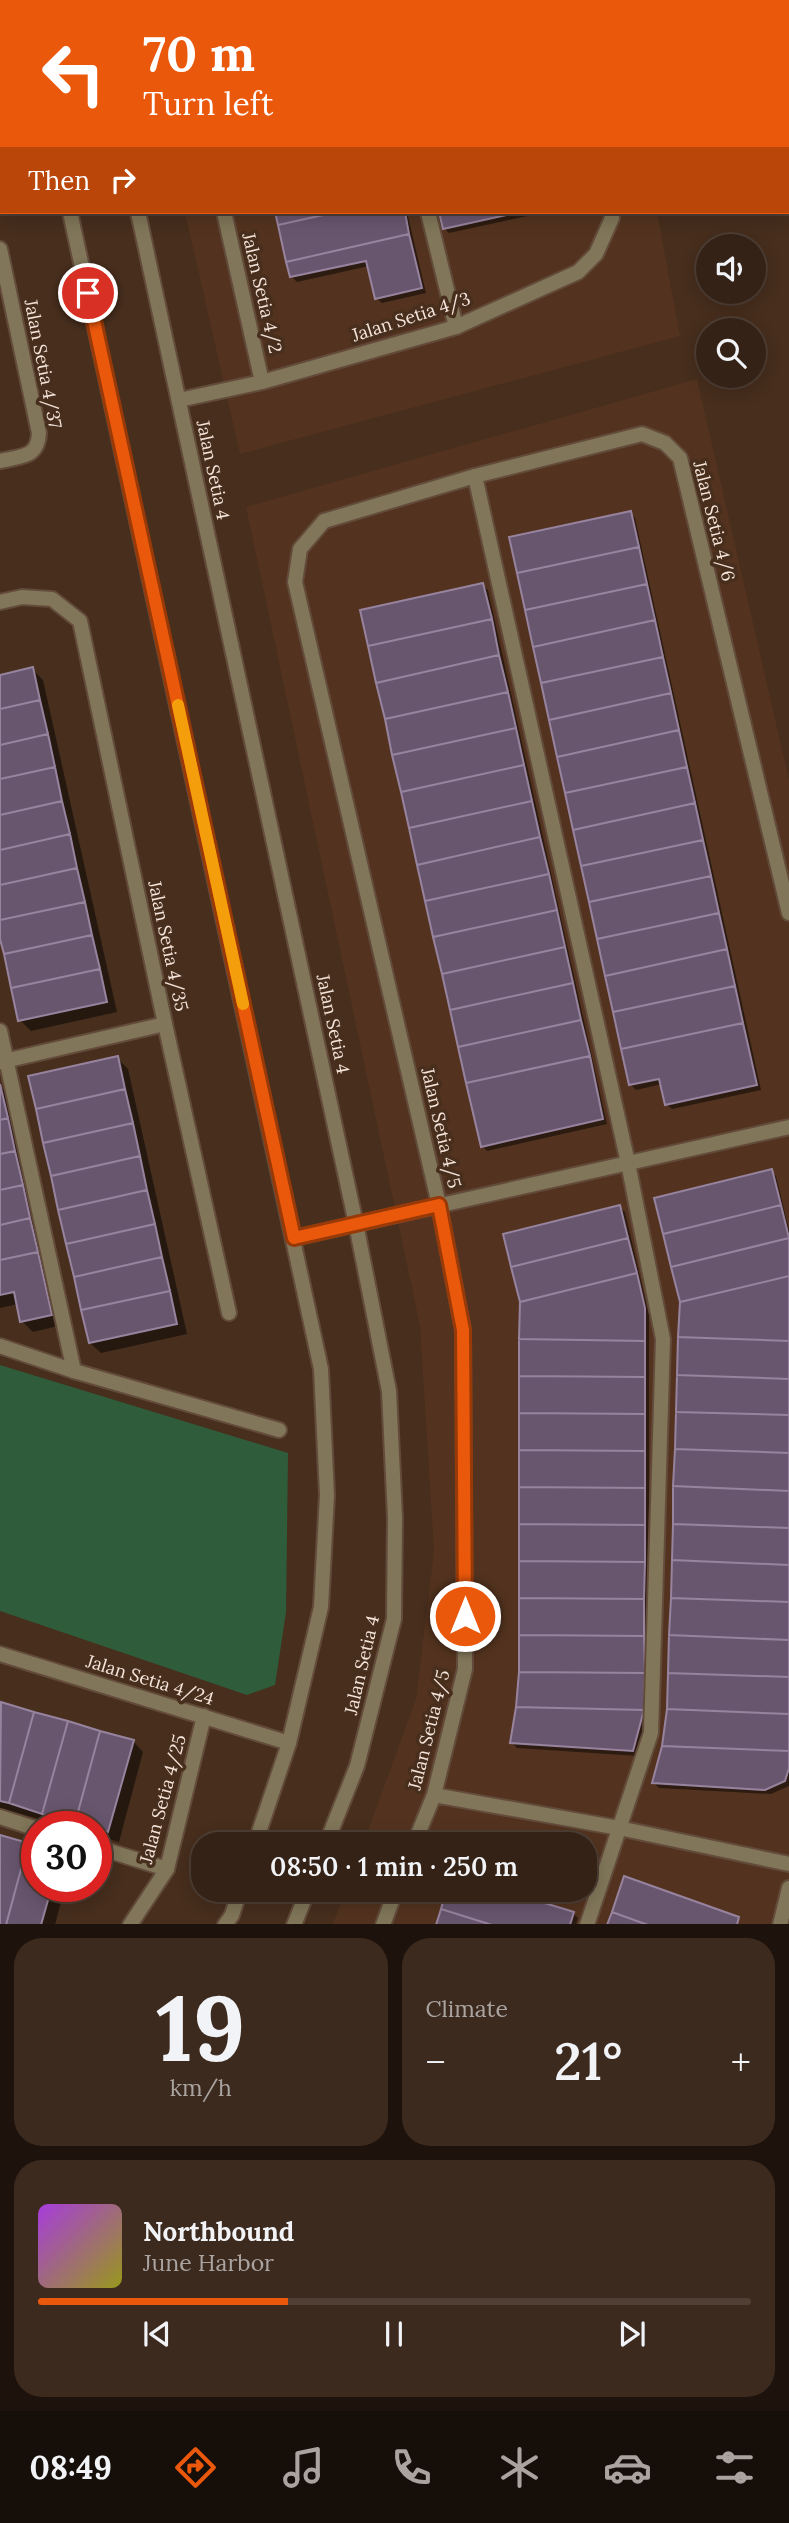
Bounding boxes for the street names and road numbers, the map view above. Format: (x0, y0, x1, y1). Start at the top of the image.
street label: Jalan Setia 4/2 (237, 229, 288, 355)
street label: Jalan Setia 4/3 (348, 287, 473, 347)
street label: Jalan Setia 4/37 (20, 296, 67, 430)
street label: Jalan Setia 4 (192, 417, 235, 522)
street label: Jalan Setia 4/6 (688, 457, 741, 583)
street label: Jalan Setia 4/35 (143, 877, 194, 1013)
street label: Jalan Setia 4 (312, 971, 355, 1076)
street label: Jalan Setia 4/5 (416, 1064, 467, 1190)
street label: Jalan Setia 4 (339, 1613, 384, 1718)
street label: Jalan Setia 4/24 (83, 1649, 217, 1710)
street label: Jalan Setia 4/5 (402, 1667, 455, 1793)
street label: Jalan Setia 4/25 (134, 1732, 191, 1867)

